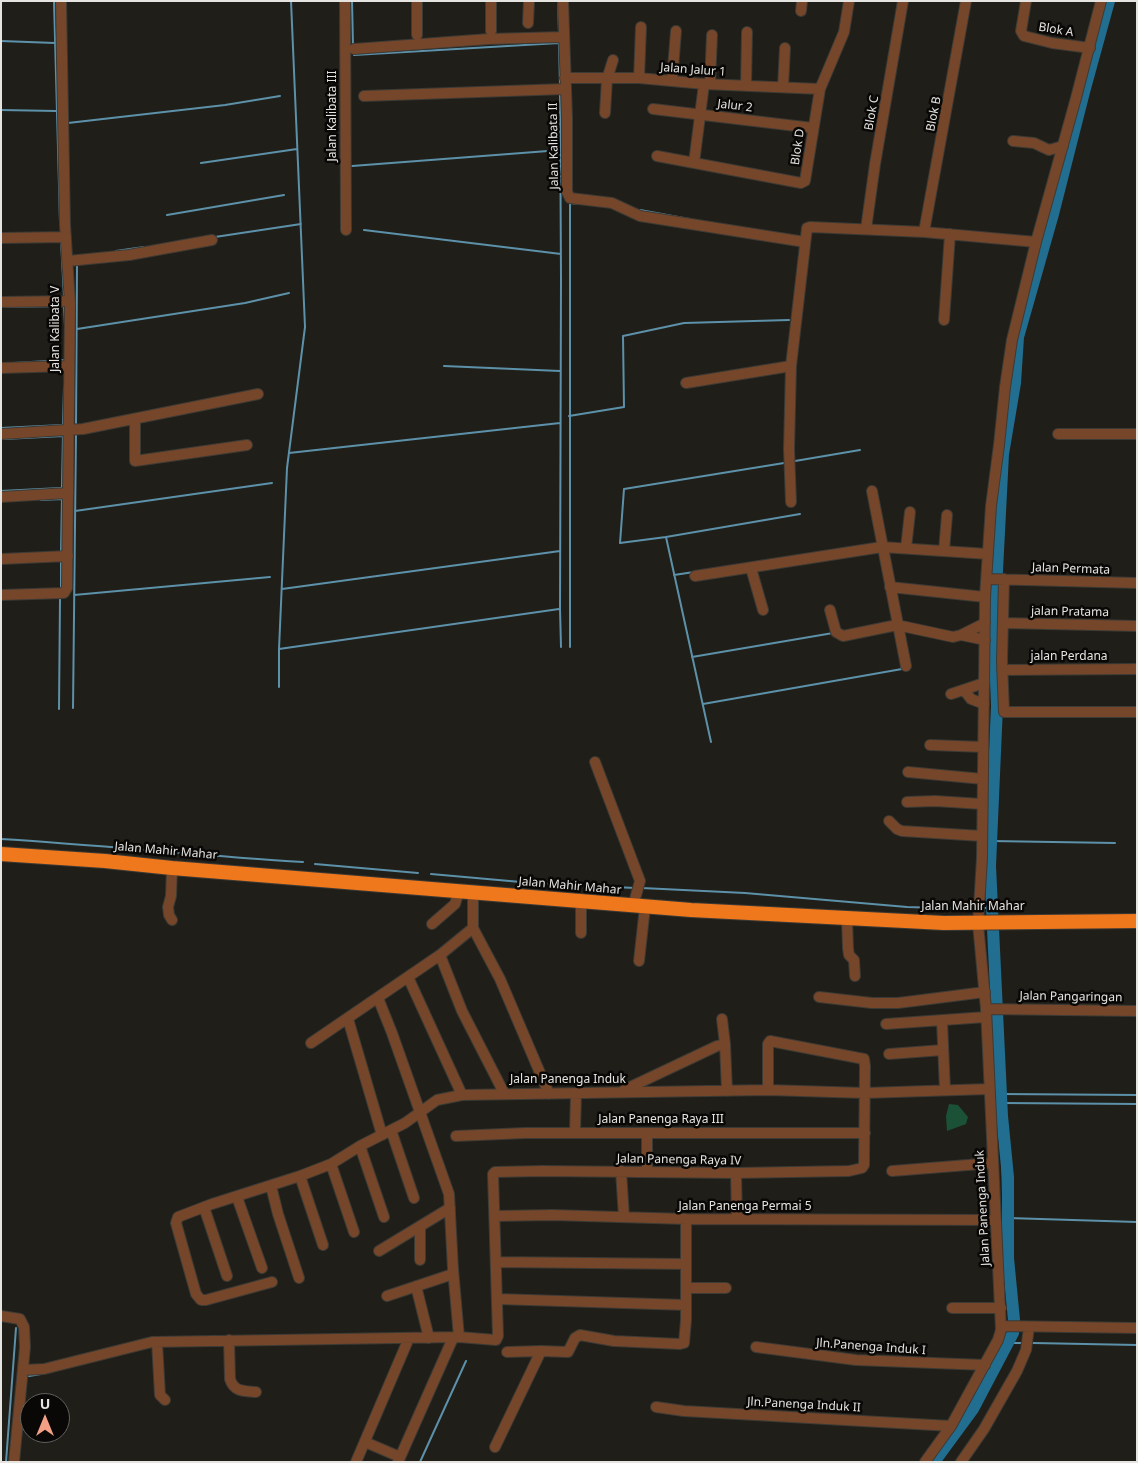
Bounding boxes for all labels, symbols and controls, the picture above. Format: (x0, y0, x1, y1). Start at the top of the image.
street label: Blok A (1037, 20, 1075, 40)
street label: Jalan Jalur 1 (660, 61, 726, 79)
street label: Jalan Kalibata III (326, 70, 340, 162)
street label: Blok C (862, 94, 882, 132)
street label: Blok B (924, 95, 944, 133)
street label: Jalur 2 (717, 97, 753, 115)
street label: Jalan Kalibata II (546, 102, 562, 190)
street label: Blok D (788, 128, 808, 166)
street label: Jalan Kalibata V (49, 286, 63, 372)
street label: Jalan Permata (1032, 560, 1110, 578)
street label: jalan Pratama (1031, 604, 1109, 620)
street label: jalan Perdana (1030, 650, 1108, 664)
street label: Jalan Mahir Mahar (114, 839, 218, 863)
street label: Jalan Mahir Mahar (518, 874, 622, 898)
street label: Jalan Mahir Mahar (921, 900, 1025, 914)
street label: Jalan Pangaringan (1019, 989, 1123, 1005)
street label: Jalan Panenga Induk (510, 1073, 626, 1087)
street label: Jalan Panenga Raya III (598, 1113, 724, 1127)
street label: Jalan Panenga Induk (973, 1150, 993, 1266)
street label: Jalan Panenga Raya IV (617, 1152, 741, 1168)
street label: Jalan Panenga Permai 5 (678, 1200, 812, 1214)
street label: Jln.Panenga Induk I (816, 1336, 926, 1358)
north arrow (20, 1393, 70, 1443)
text: U (40, 1394, 50, 1413)
street label: Jln.Panenga Induk II (747, 1395, 861, 1415)

